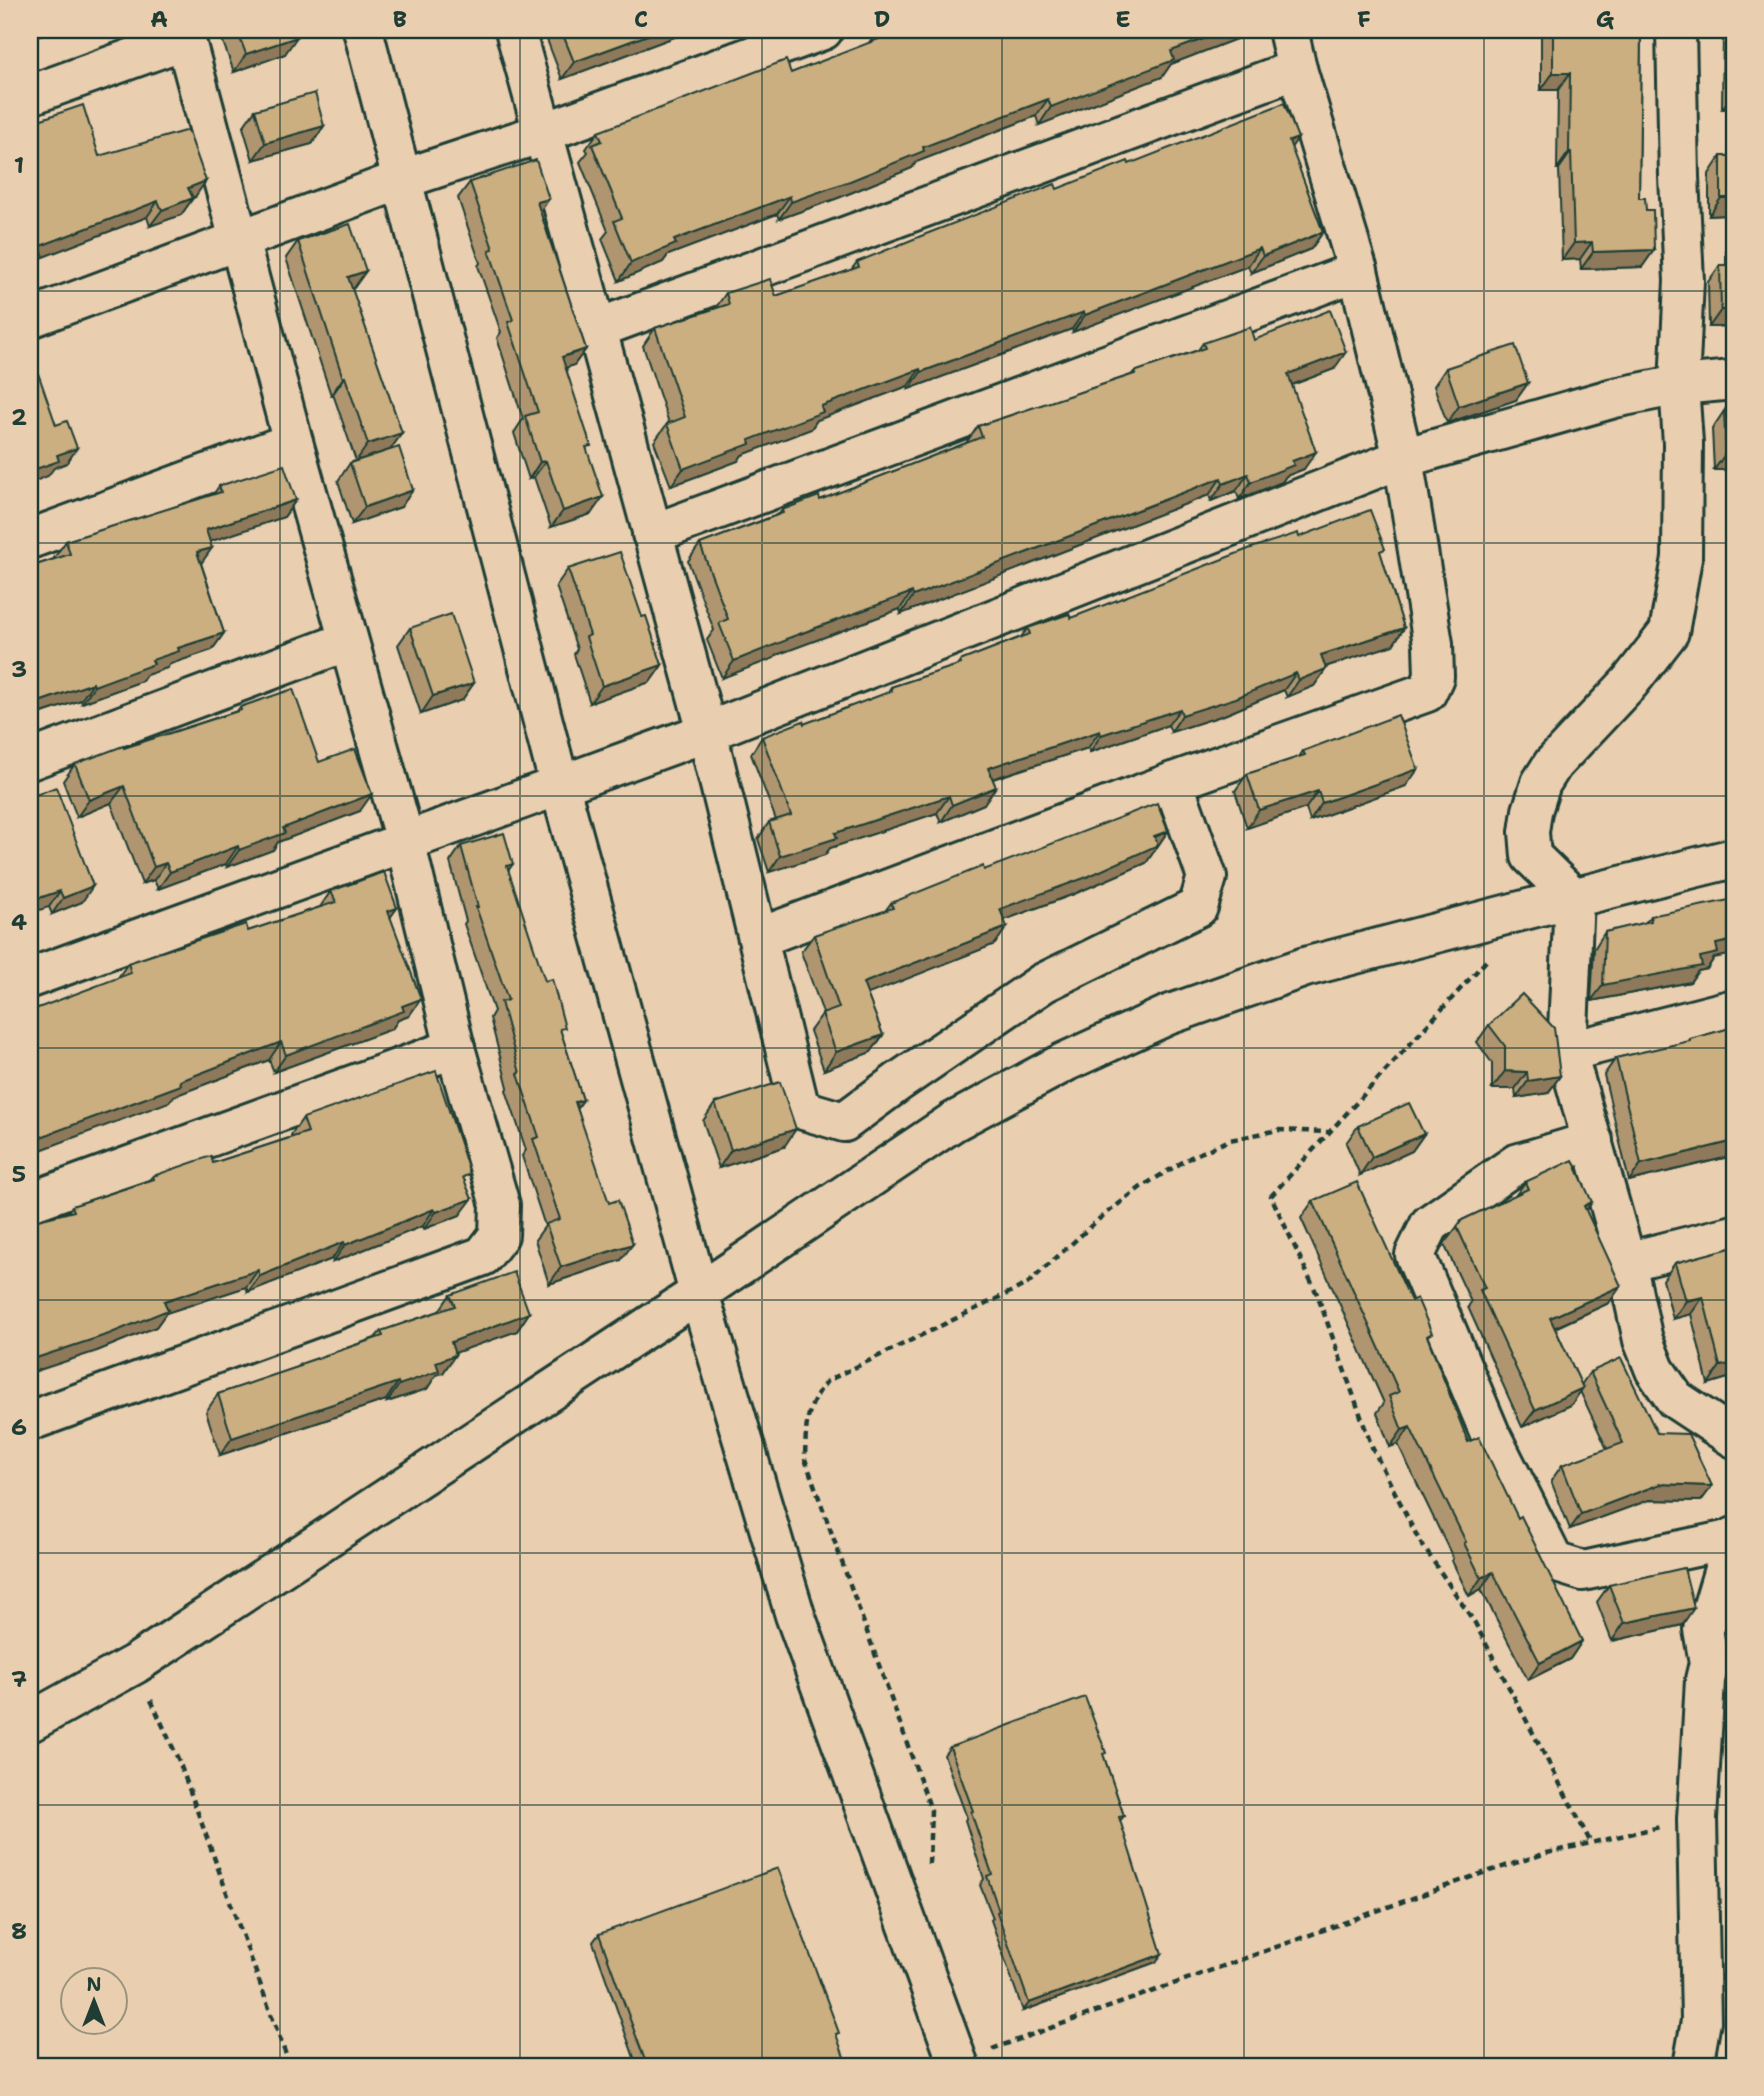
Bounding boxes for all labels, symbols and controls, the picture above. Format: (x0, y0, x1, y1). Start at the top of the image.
text: A (150, 4, 168, 34)
text: B (393, 4, 407, 34)
text: C (634, 4, 648, 34)
text: D (874, 4, 890, 34)
text: E (1115, 4, 1131, 34)
text: F (1357, 4, 1371, 34)
text: G (1596, 4, 1615, 34)
text: 1 (14, 150, 24, 180)
text: 2 (11, 402, 27, 432)
text: 3 (11, 654, 27, 684)
text: 4 (11, 907, 27, 937)
text: 5 (12, 1159, 26, 1189)
text: 6 (11, 1412, 27, 1442)
text: 7 (11, 1664, 27, 1694)
text: 8 (11, 1916, 27, 1946)
north arrow (60, 1966, 130, 2036)
text: N (86, 1972, 102, 1997)

